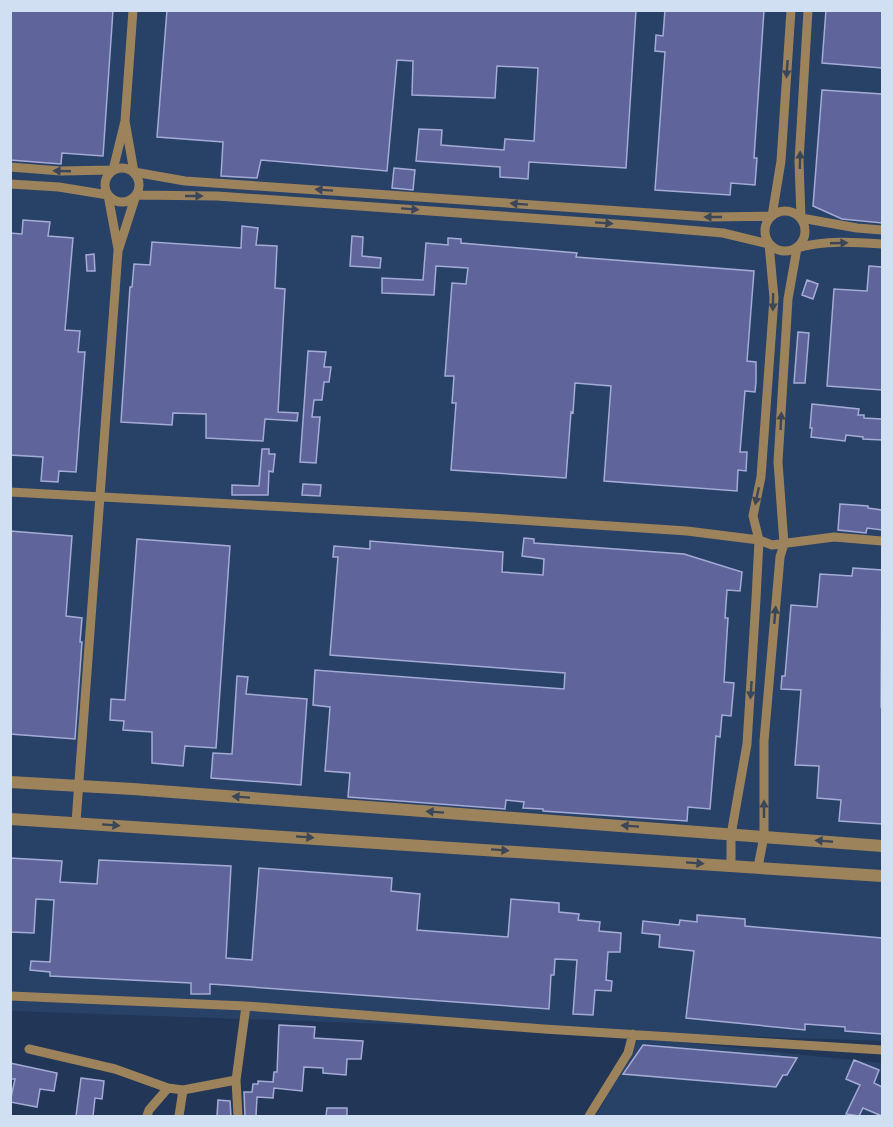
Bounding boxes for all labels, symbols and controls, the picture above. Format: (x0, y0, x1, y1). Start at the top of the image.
one-way arrow (782, 59, 792, 78)
one-way arrow (795, 150, 805, 169)
one-way arrow (52, 166, 71, 175)
one-way arrow (315, 185, 334, 194)
one-way arrow (185, 191, 204, 201)
one-way arrow (509, 199, 528, 208)
one-way arrow (400, 205, 419, 214)
one-way arrow (704, 212, 723, 222)
one-way arrow (595, 218, 614, 228)
one-way arrow (830, 238, 849, 247)
one-way arrow (768, 293, 778, 312)
one-way arrow (776, 411, 786, 430)
one-way arrow (752, 487, 761, 506)
one-way arrow (770, 605, 780, 624)
one-way arrow (746, 680, 755, 699)
one-way arrow (231, 793, 250, 802)
one-way arrow (759, 800, 769, 819)
one-way arrow (426, 807, 445, 817)
one-way arrow (101, 820, 120, 829)
one-way arrow (620, 822, 639, 831)
one-way arrow (296, 832, 315, 842)
one-way arrow (815, 836, 834, 846)
one-way arrow (491, 845, 510, 855)
one-way arrow (685, 858, 704, 868)

